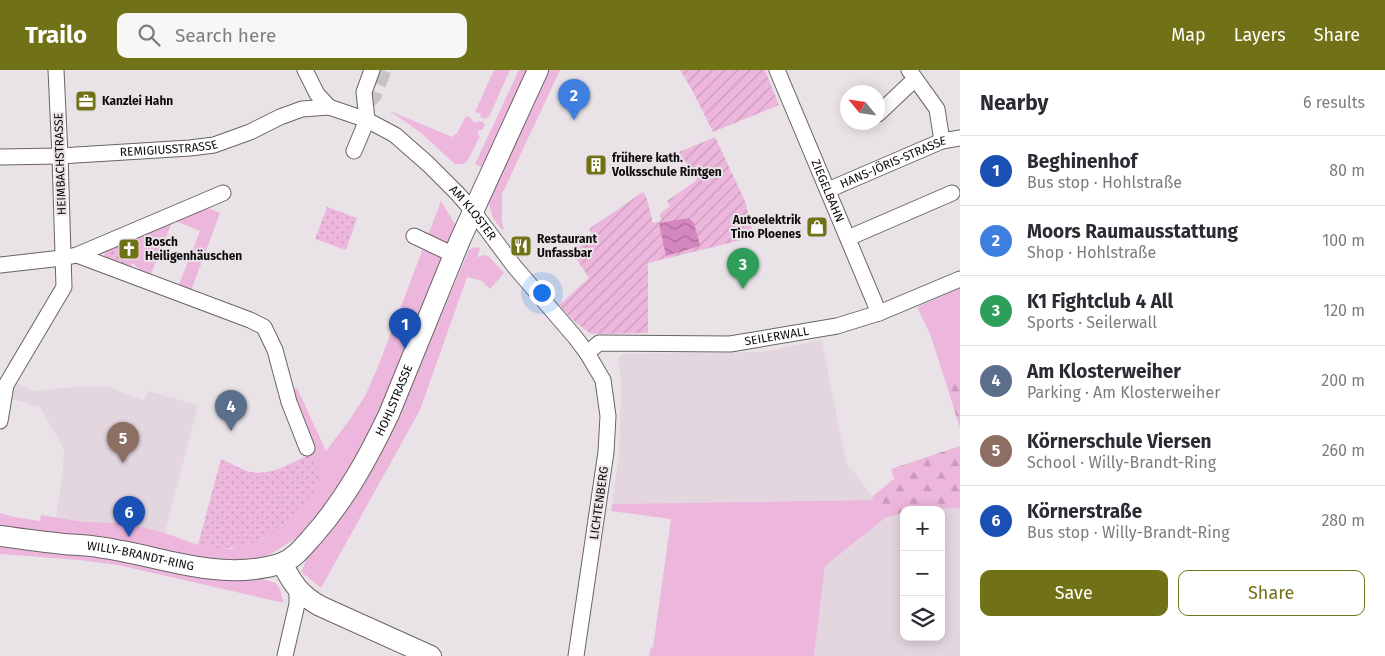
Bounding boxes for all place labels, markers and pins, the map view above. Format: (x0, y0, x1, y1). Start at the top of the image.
pin: 2 (558, 79, 590, 120)
office icon: Kanzlei Hahn (74, 89, 98, 113)
place label: Kanzlei Hahn (102, 94, 173, 108)
place label: frühere kath. Volksschule Rintgen (611, 151, 722, 179)
building icon: frühere kath. Volksschule Rintgen (584, 153, 608, 177)
place label: Autoelektrik Tino Ploenes (731, 213, 801, 241)
shop icon: Autoelektrik Tino Ploenes (805, 215, 829, 239)
place label: Restaurant Unfassbar (537, 232, 597, 260)
restaurant icon: Restaurant Unfassbar (509, 234, 533, 258)
place label: Bosch Heiligenhäuschen (145, 235, 242, 263)
church icon: Bosch Heiligenhäuschen (117, 237, 141, 261)
pin: 3 (727, 248, 759, 289)
pin: 1 (389, 308, 421, 349)
pin: 4 (215, 390, 247, 431)
pin: 5 (107, 422, 139, 463)
pin: 6 (113, 496, 145, 537)

